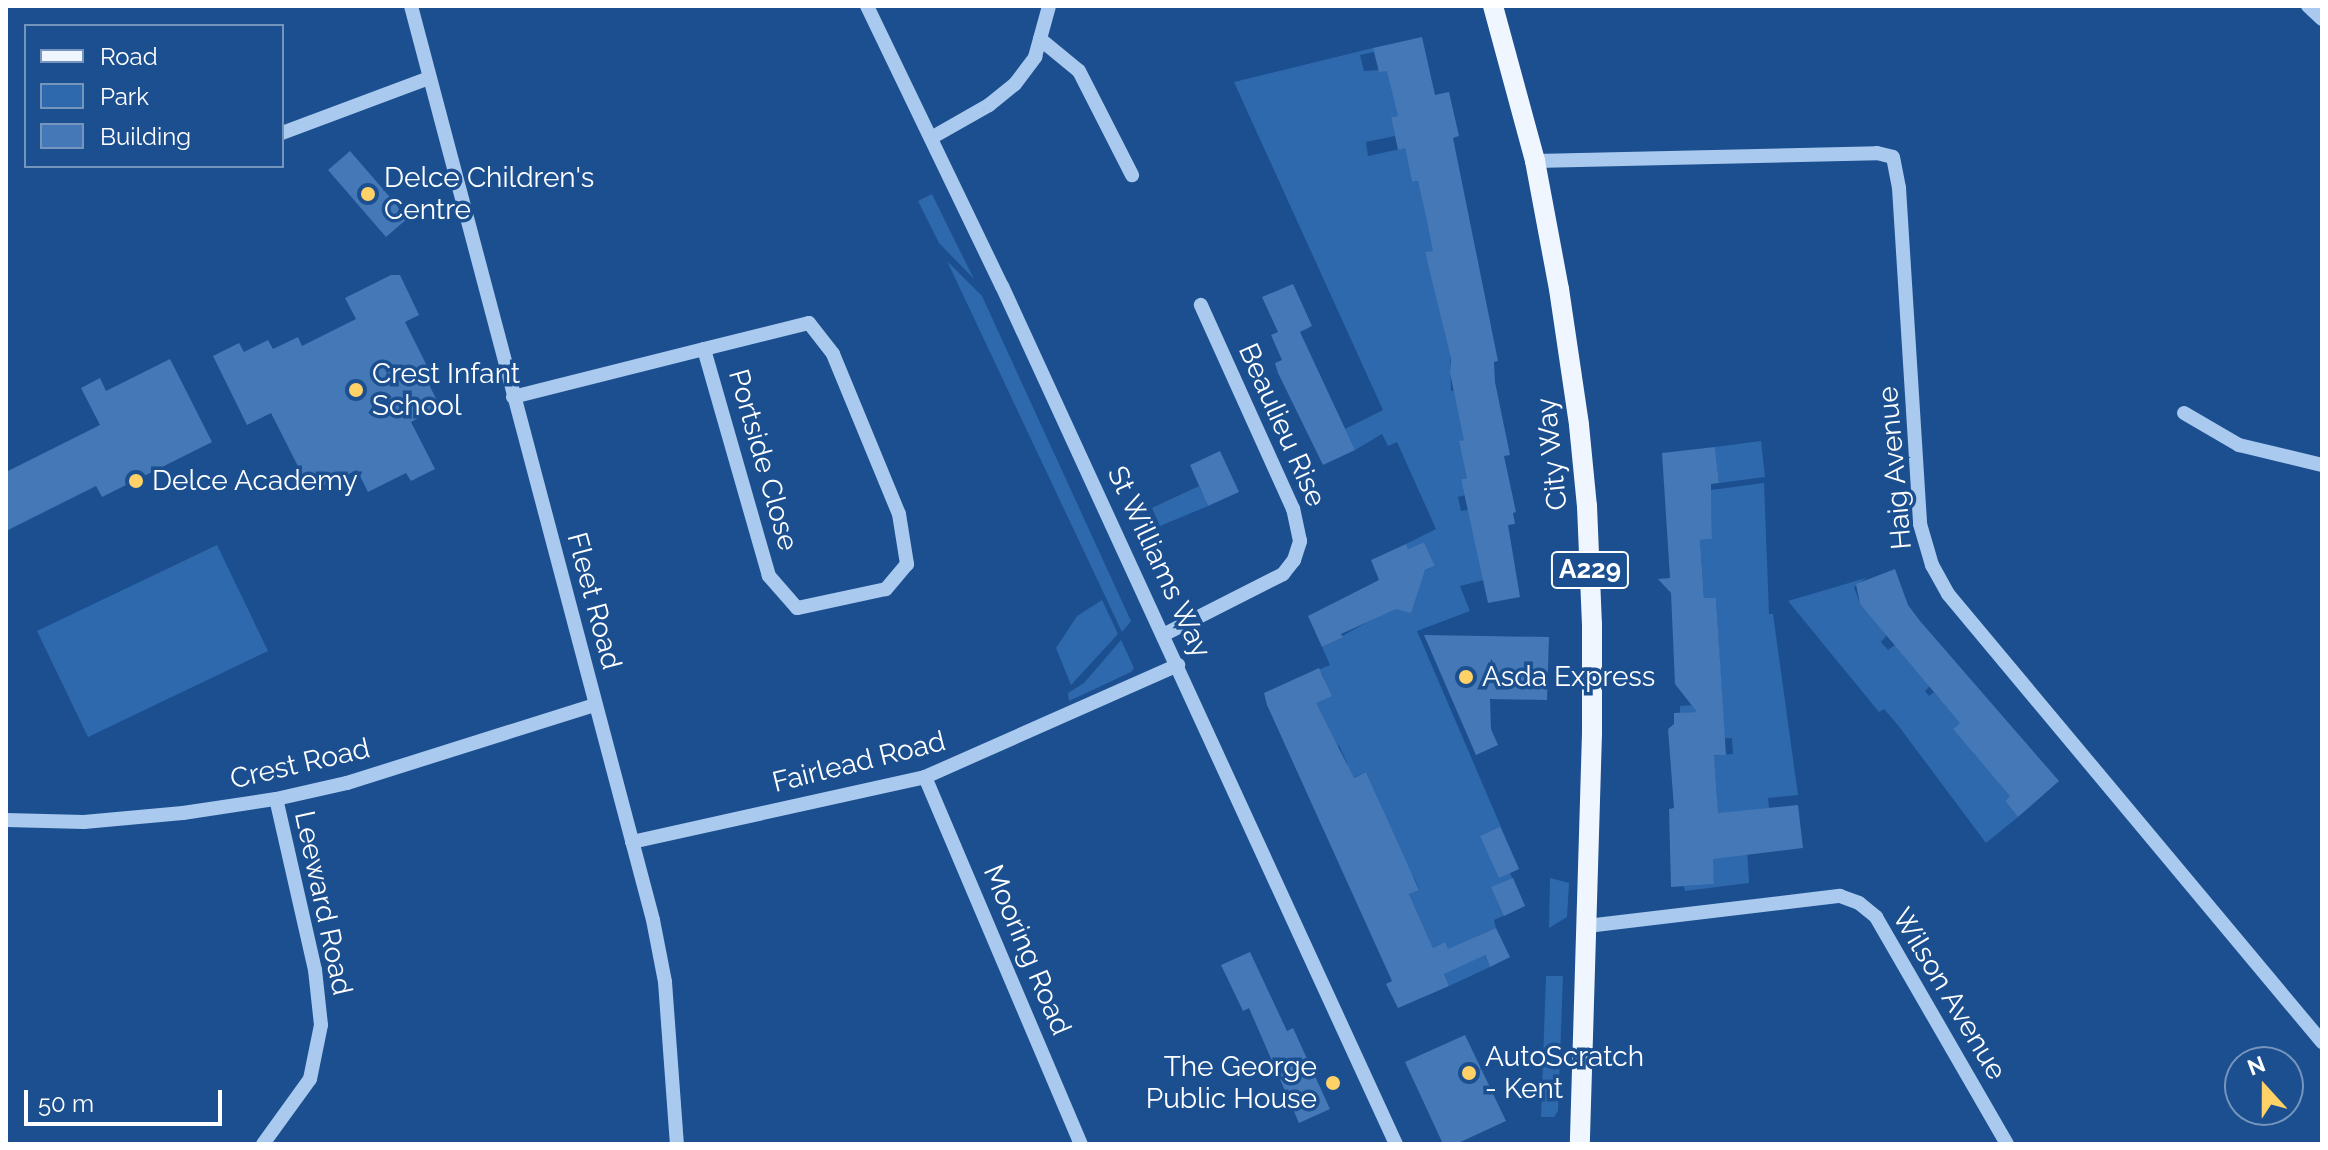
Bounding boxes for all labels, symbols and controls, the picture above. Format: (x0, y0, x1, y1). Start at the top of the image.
legend (24, 24, 284, 168)
text: Road (100, 42, 158, 71)
text: Park (100, 82, 149, 111)
text: Building (100, 122, 191, 151)
place label: Delce Children's Centre (384, 161, 594, 227)
marker: Delce Children's Centre (359, 185, 377, 203)
street label: Beaulieu Rise (1231, 338, 1333, 512)
place label: Crest Infant School (372, 357, 520, 423)
street label: Portside Close (721, 365, 805, 555)
marker: Crest Infant School (347, 381, 365, 399)
street label: Haig Avenue (1871, 385, 1919, 551)
street label: City Way (1529, 395, 1575, 513)
street label: St Williams Way (1100, 460, 1218, 664)
place label: Delce Academy (152, 464, 358, 498)
marker: Delce Academy (127, 472, 145, 490)
street label: Fleet Road (560, 529, 628, 673)
road number: A229 (1550, 548, 1630, 592)
place label: Asda Express (1482, 660, 1655, 694)
marker: Asda Express (1457, 668, 1475, 686)
street label: Fairlead Road (769, 724, 949, 800)
street label: Crest Road (227, 732, 373, 796)
street label: Leeward Road (287, 808, 359, 998)
street label: Mooring Road (976, 860, 1078, 1040)
street label: Wilson Avenue (1884, 902, 2014, 1086)
place label: AutoScratch - Kent (1485, 1040, 1644, 1106)
north arrow (2224, 1046, 2304, 1126)
place label: The George Public House (1146, 1050, 1317, 1116)
text: N (2244, 1050, 2269, 1081)
marker: AutoScratch - Kent (1460, 1064, 1478, 1082)
scale bar (28, 1074, 226, 1124)
marker: The George Public House (1324, 1074, 1342, 1092)
text: 50 m (38, 1089, 94, 1118)

